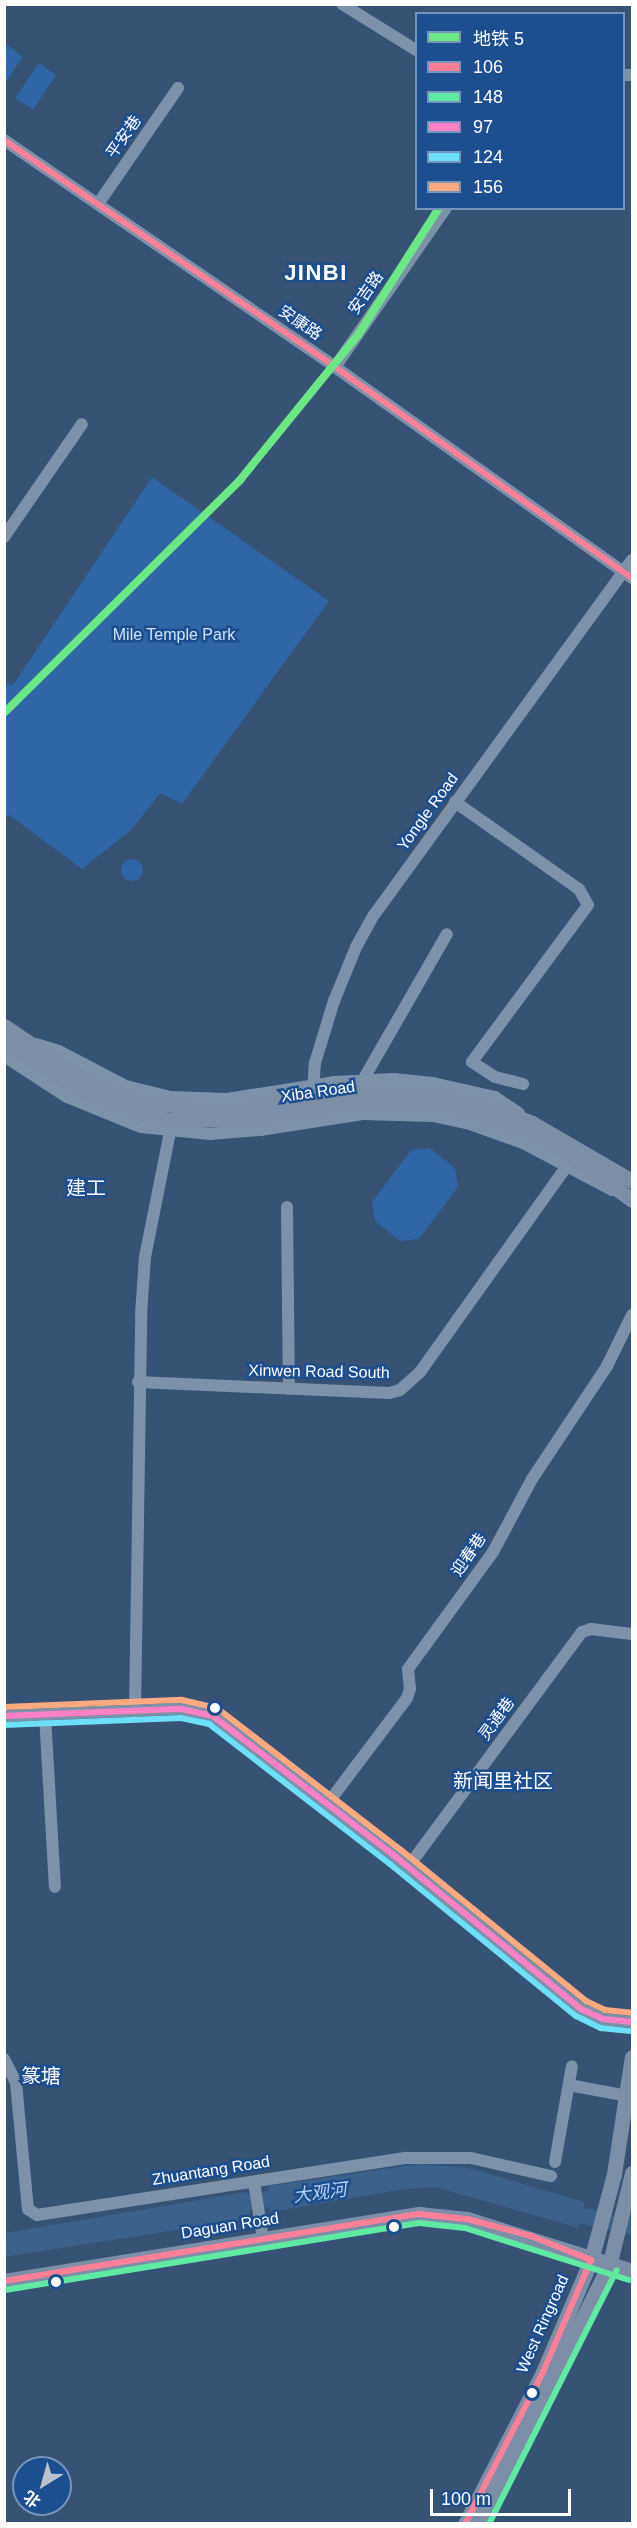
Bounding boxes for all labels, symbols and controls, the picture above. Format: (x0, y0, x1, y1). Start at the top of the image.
legend (415, 12, 625, 210)
text: 地铁 5 (473, 29, 524, 49)
text: 106 (473, 57, 503, 77)
text: 148 (473, 87, 503, 107)
street label: 平安巷 (102, 112, 146, 162)
text: 97 (473, 117, 493, 137)
text: 124 (473, 147, 503, 167)
text: 156 (473, 177, 503, 197)
district label: JINBI (284, 260, 348, 286)
street label: 安吉路 (344, 268, 388, 318)
street label: 安康路 (275, 302, 325, 344)
park label: Mile Temple Park (113, 625, 235, 645)
street label: Yongle Road (393, 770, 463, 854)
street label: Xiba Road (280, 1077, 356, 1107)
district label: 建工 (66, 1176, 106, 1200)
street label: Xinwen Road South (248, 1361, 390, 1383)
street label: 迎春巷 (448, 1530, 490, 1580)
street label: 灵通巷 (475, 1694, 519, 1744)
unlabelled marker (209, 1702, 221, 1714)
district label: 新闻里社区 (453, 1769, 553, 1793)
district label: 篆塘 (21, 2064, 61, 2088)
street label: Zhuantang Road (151, 2152, 271, 2190)
water label: 大观河 (292, 2179, 348, 2207)
street label: Daguan Road (180, 2209, 280, 2243)
unlabelled marker (388, 2221, 400, 2233)
street label: West Ringroad (513, 2272, 573, 2376)
unlabelled marker (50, 2276, 62, 2288)
unlabelled marker (526, 2387, 538, 2399)
north arrow (12, 2456, 72, 2516)
scale bar (433, 2477, 574, 2515)
text: 北 (21, 2488, 44, 2511)
text: 100 m (441, 2489, 491, 2509)

